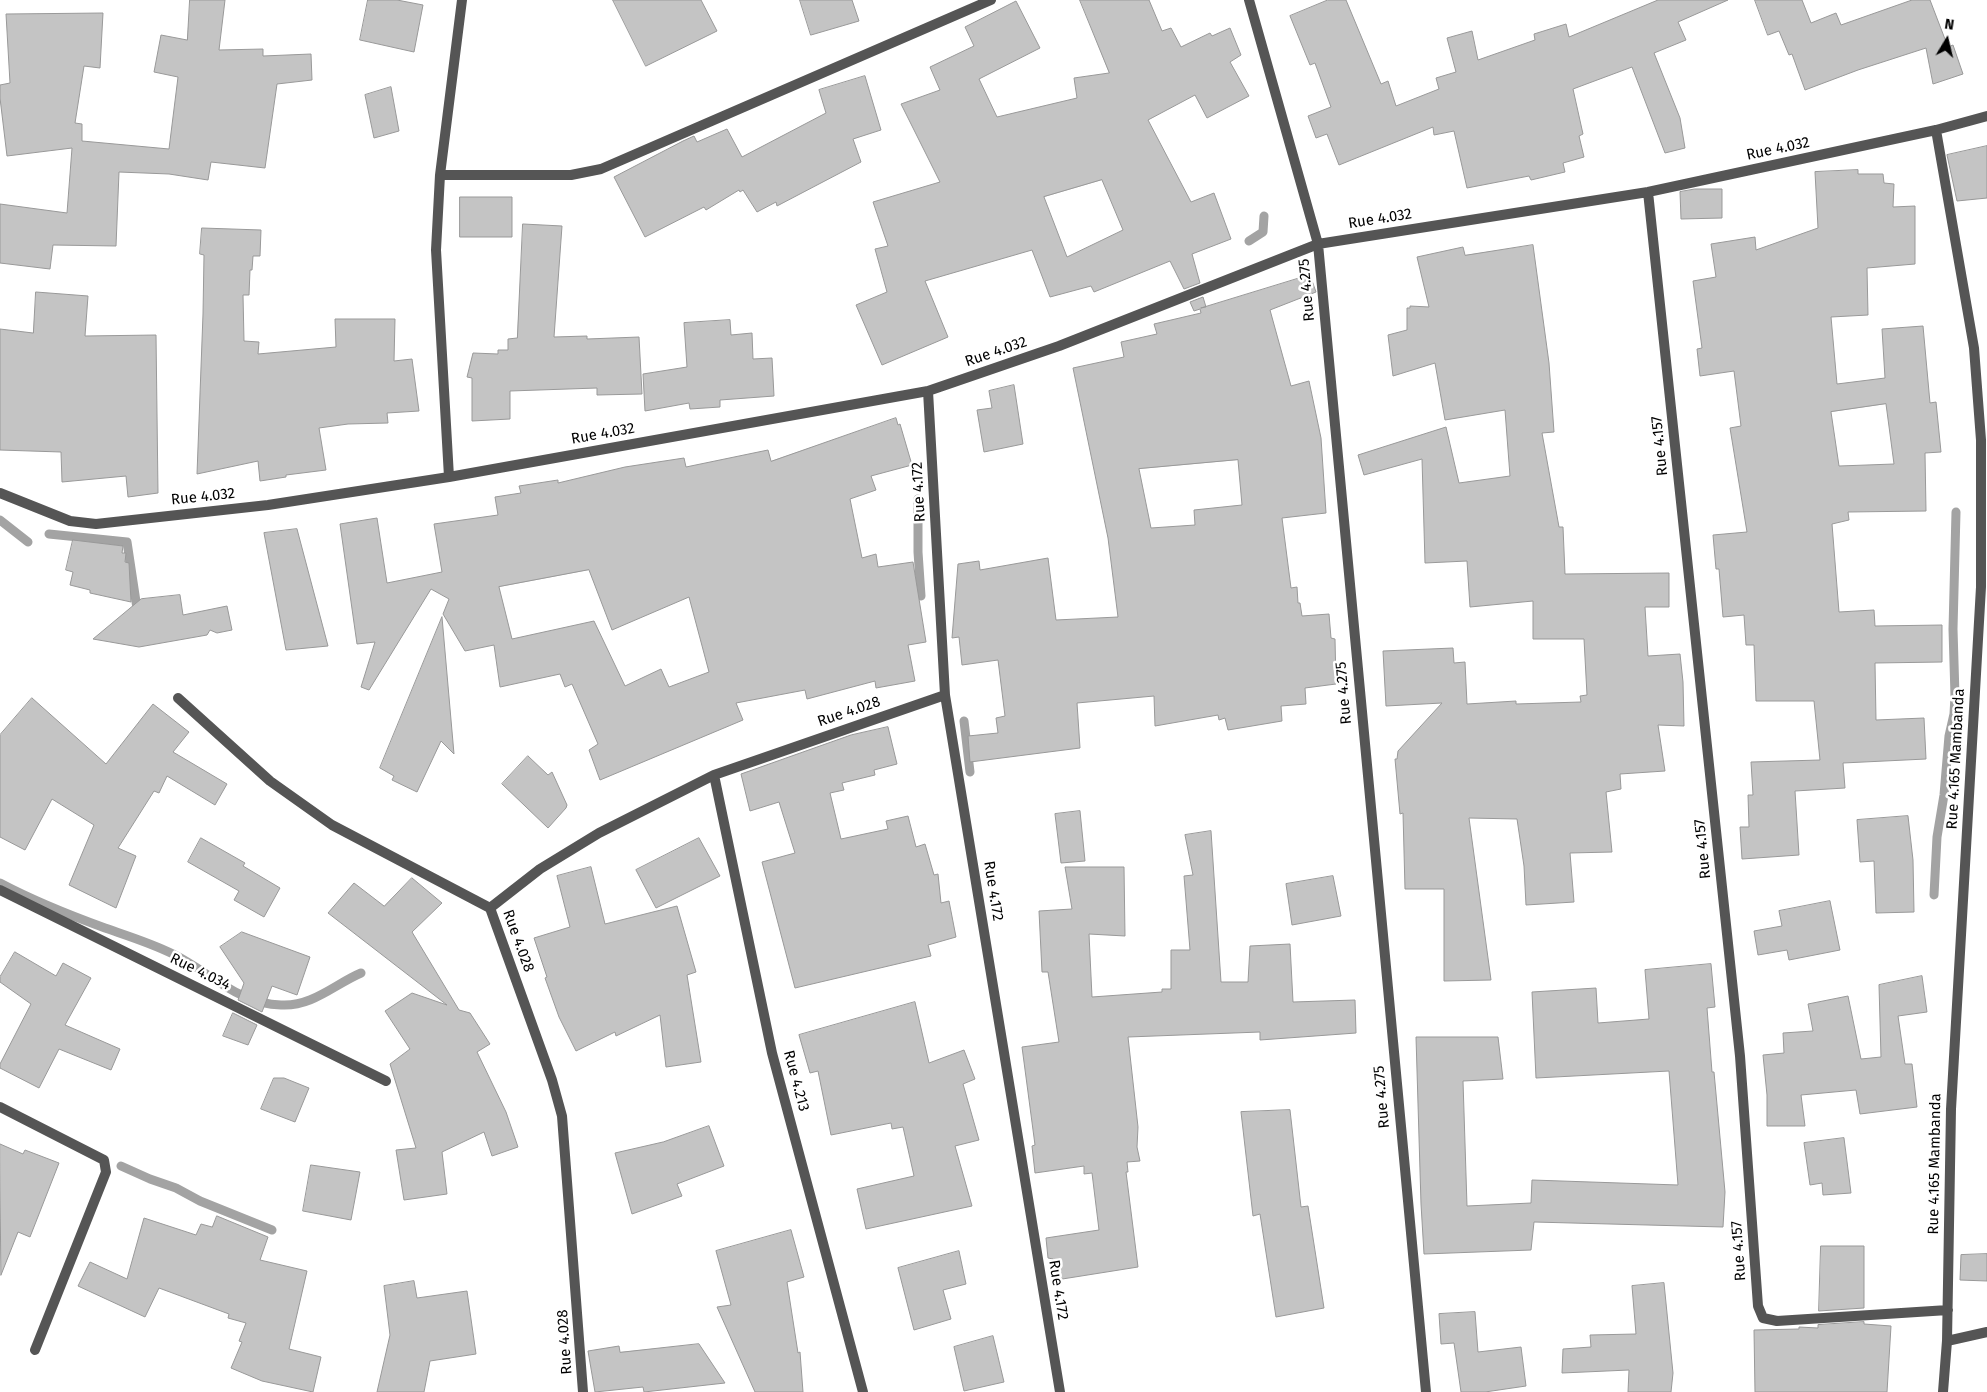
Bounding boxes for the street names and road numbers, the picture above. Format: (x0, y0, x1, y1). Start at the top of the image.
street label: Rue 4.032 (1745, 134, 1811, 164)
street label: Rue 4.032 (1347, 205, 1413, 233)
street label: Rue 4.275 (1295, 258, 1319, 322)
street label: Rue 4.032 (963, 333, 1029, 371)
street label: Rue 4.157 (1648, 415, 1672, 477)
street label: Rue 4.032 (570, 420, 636, 448)
street label: Rue 4.172 (908, 461, 930, 523)
street label: Rue 4.032 (170, 485, 236, 509)
street label: Rue 4.275 (1332, 661, 1356, 725)
street label: Rue 4.165 Mambanda (1943, 688, 1969, 830)
street label: Rue 4.028 (815, 693, 883, 731)
street label: Rue 4.157 (1691, 818, 1715, 880)
street label: Rue 4.172 (979, 860, 1007, 922)
street label: Rue 4.028 (498, 907, 538, 975)
street label: Rue 4.034 (167, 950, 233, 994)
street label: Rue 4.213 (779, 1048, 813, 1114)
street label: Rue 4.275 (1370, 1065, 1394, 1129)
street label: Rue 4.165 Mambanda (1925, 1093, 1945, 1235)
street label: Rue 4.157 (1728, 1220, 1750, 1282)
street label: Rue 4.172 (1044, 1259, 1072, 1321)
street label: Rue 4.028 (554, 1309, 576, 1375)

